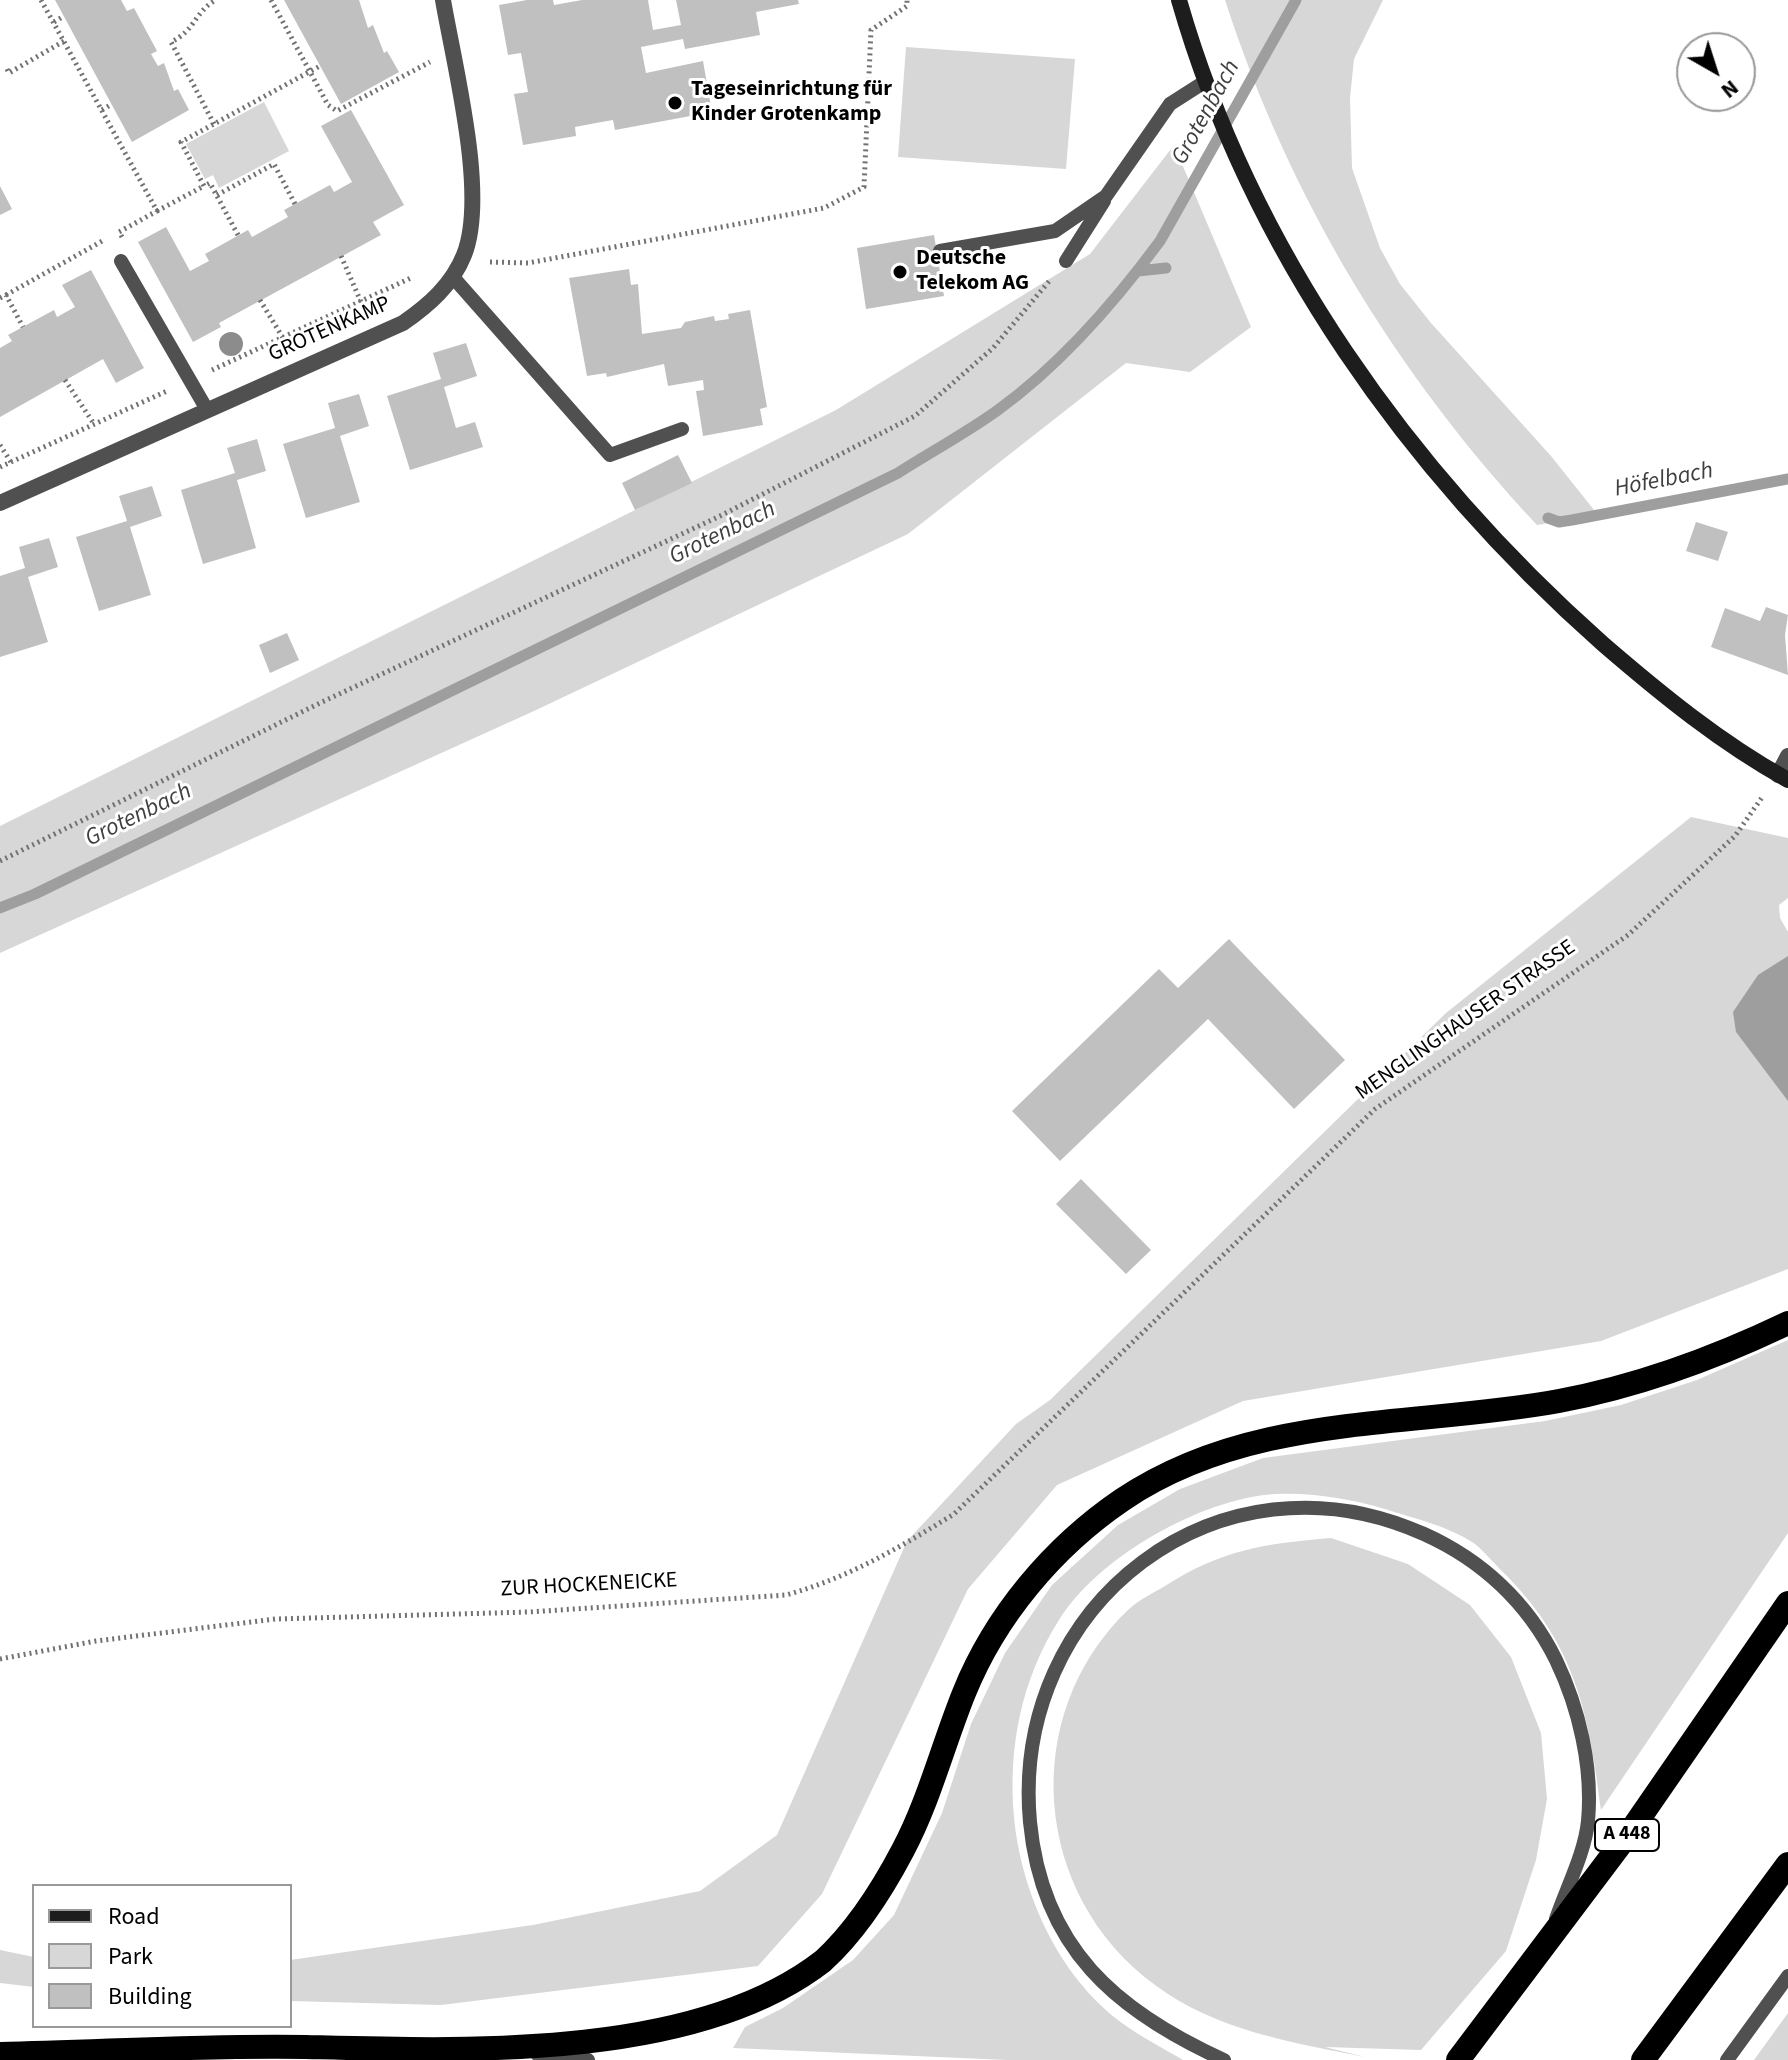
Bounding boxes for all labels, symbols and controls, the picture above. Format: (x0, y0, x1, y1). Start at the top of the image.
north arrow (1676, 32, 1756, 112)
water label: Grotenbach (1167, 56, 1247, 170)
text: N (1714, 72, 1746, 106)
place label: Tageseinrichtung für Kinder Grotenkamp (691, 77, 892, 128)
marker: Tageseinrichtung für Kinder Grotenkamp (666, 94, 684, 112)
place label: Deutsche Telekom AG (916, 246, 1029, 298)
marker: Deutsche Telekom AG (891, 263, 909, 281)
street label: GROTENKAMP (265, 291, 395, 369)
water label: Höfelbach (1612, 457, 1716, 505)
water label: Grotenbach (665, 496, 781, 572)
water label: Grotenbach (81, 778, 197, 854)
street label: MENGLINGHAUSER STRASSE (1351, 935, 1581, 1107)
street label: ZUR HOCKENEICKE (500, 1568, 678, 1604)
road number: A 448 (1595, 1819, 1659, 1851)
legend (32, 1884, 292, 2028)
text: Road (108, 1899, 160, 1934)
text: Park (108, 1939, 153, 1974)
text: Building (108, 1979, 192, 2014)

